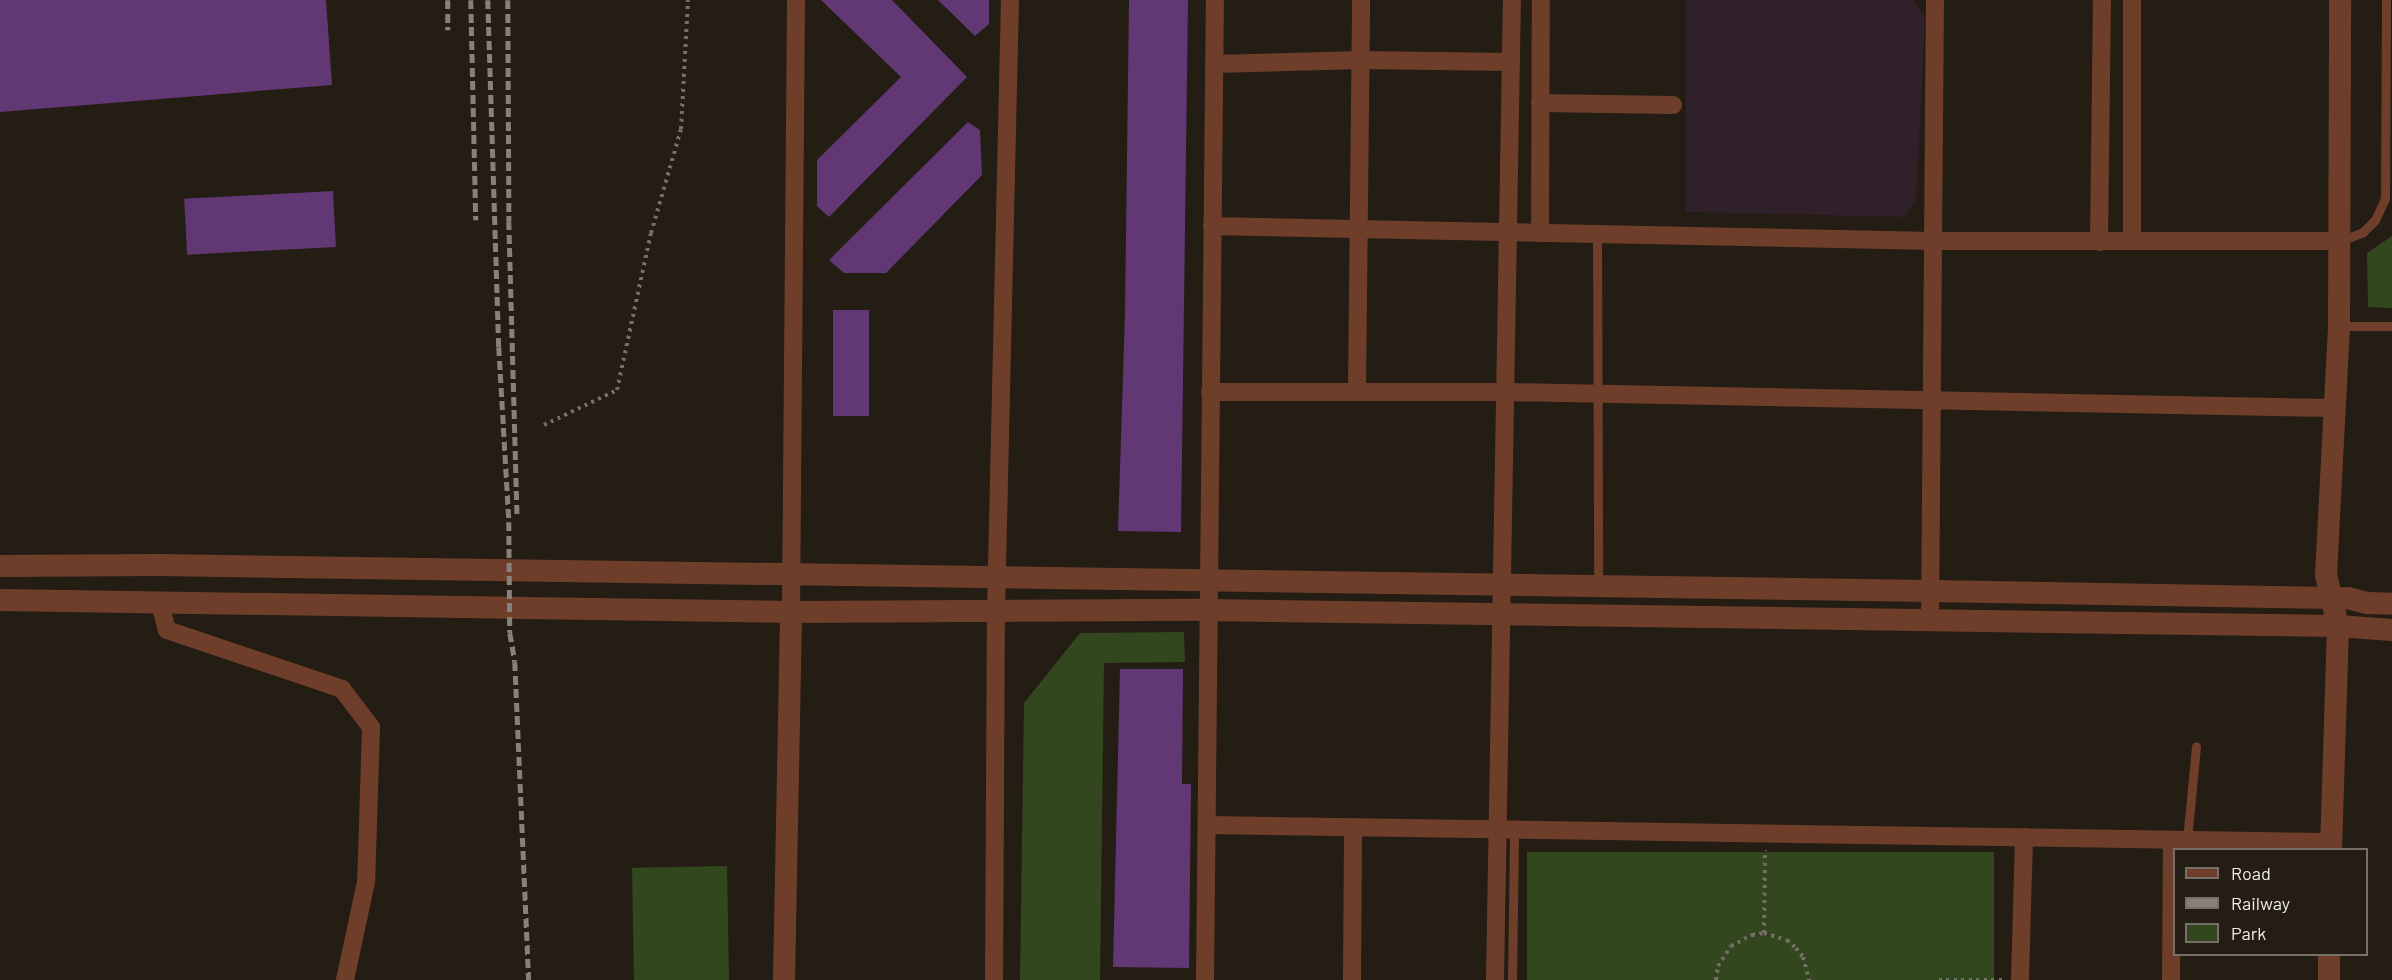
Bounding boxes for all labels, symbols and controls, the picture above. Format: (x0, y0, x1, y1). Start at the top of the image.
legend (2173, 848, 2368, 956)
text: Road (2231, 862, 2271, 884)
text: Railway (2231, 892, 2290, 914)
text: Park (2231, 922, 2266, 944)

